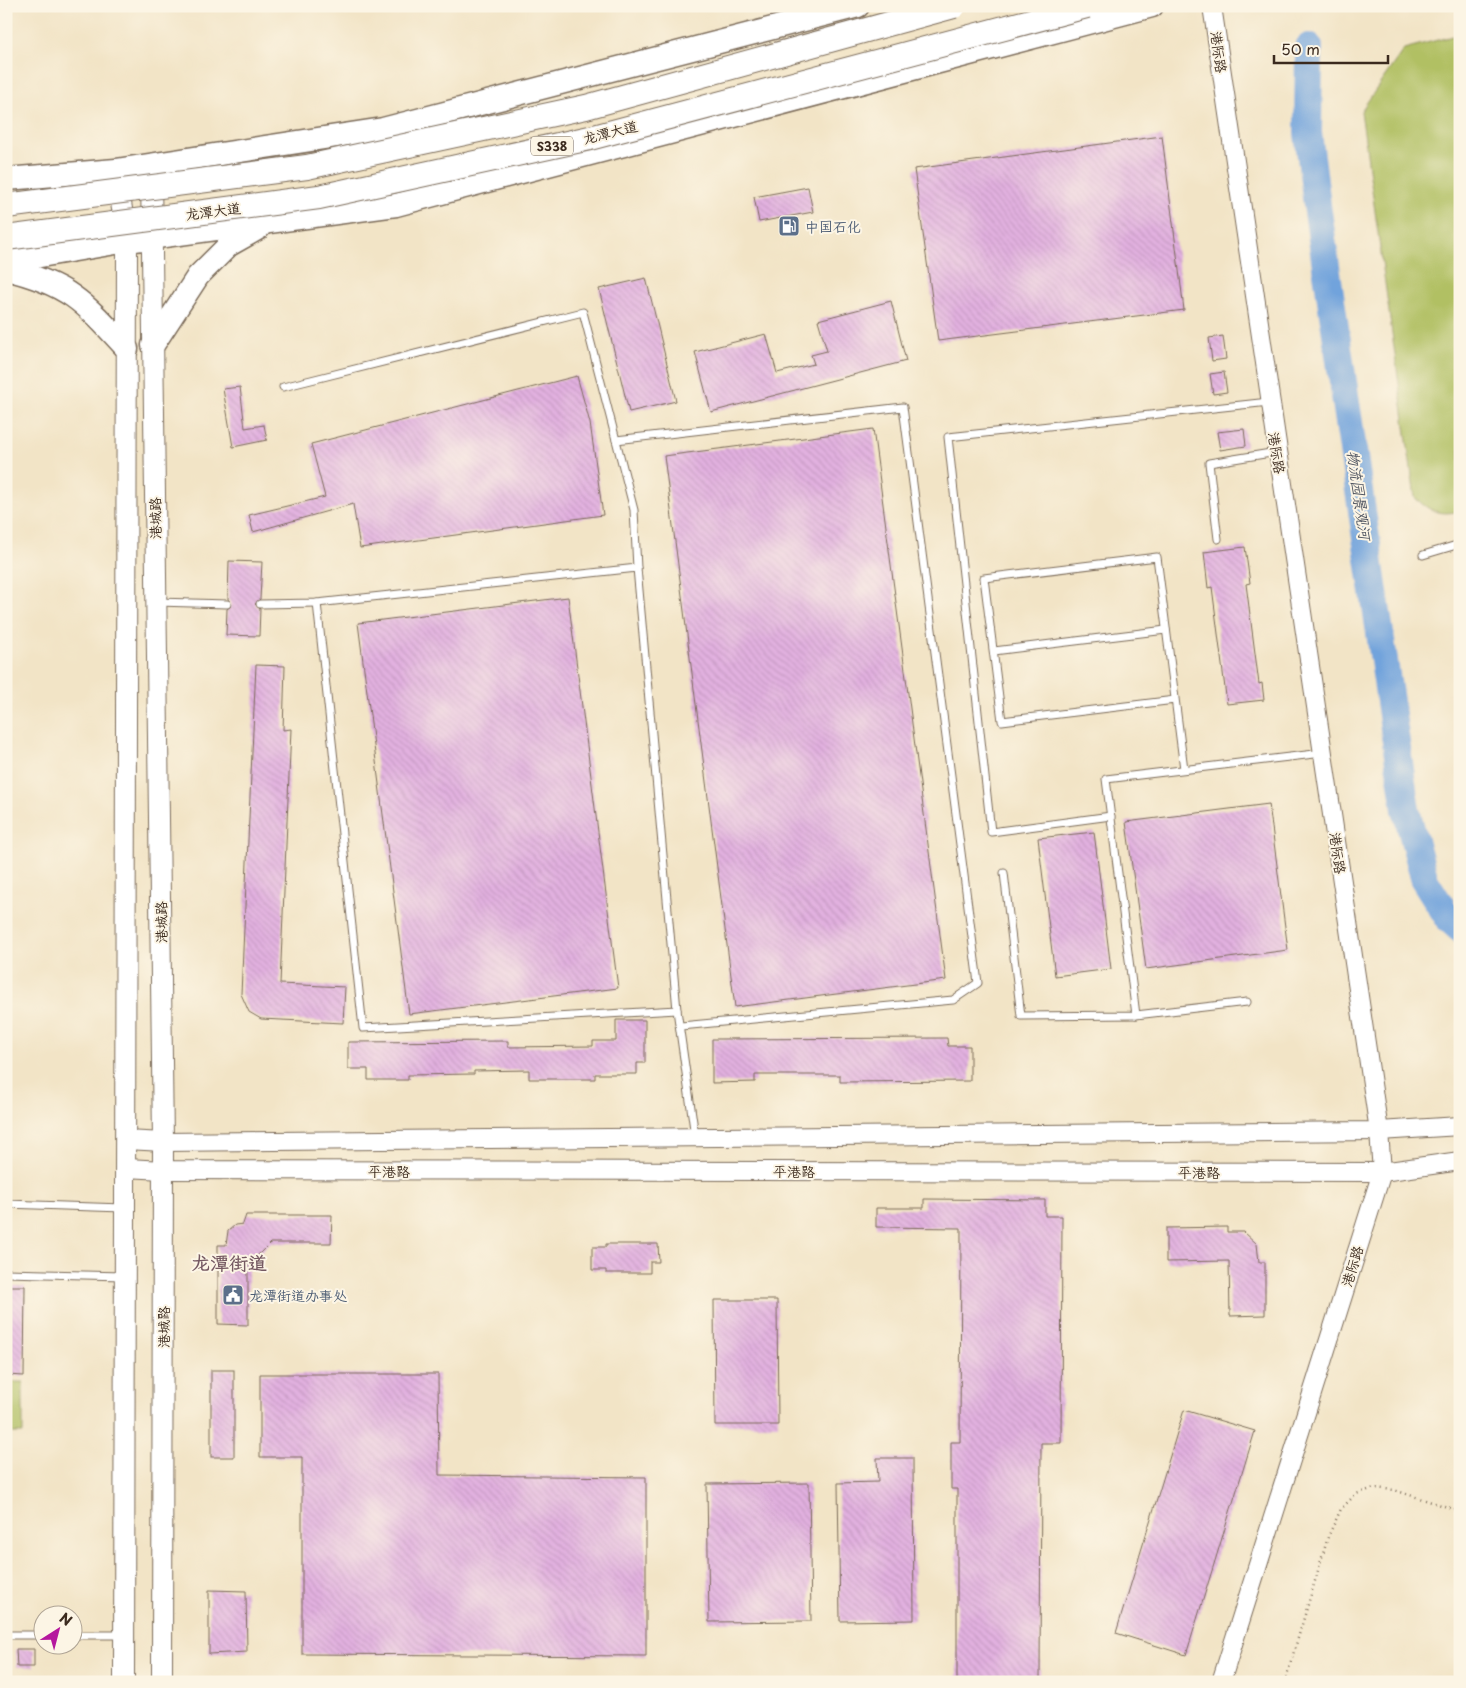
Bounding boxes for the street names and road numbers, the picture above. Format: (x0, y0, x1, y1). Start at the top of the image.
street label: 港际路 (1206, 30, 1232, 74)
street label: 龙潭大道 (580, 115, 640, 149)
road number: S338 (531, 136, 573, 156)
street label: 龙潭大道 (184, 197, 242, 225)
street label: 港际路 (1263, 431, 1291, 475)
street label: 港城路 (144, 497, 166, 539)
street label: 港际路 (1325, 831, 1351, 875)
street label: 港城路 (150, 901, 172, 943)
street label: 平港路 (368, 1161, 410, 1182)
street label: 平港路 (773, 1161, 815, 1182)
street label: 平港路 (1178, 1162, 1220, 1183)
street label: 港际路 (1336, 1243, 1368, 1289)
street label: 港城路 (153, 1306, 174, 1348)

